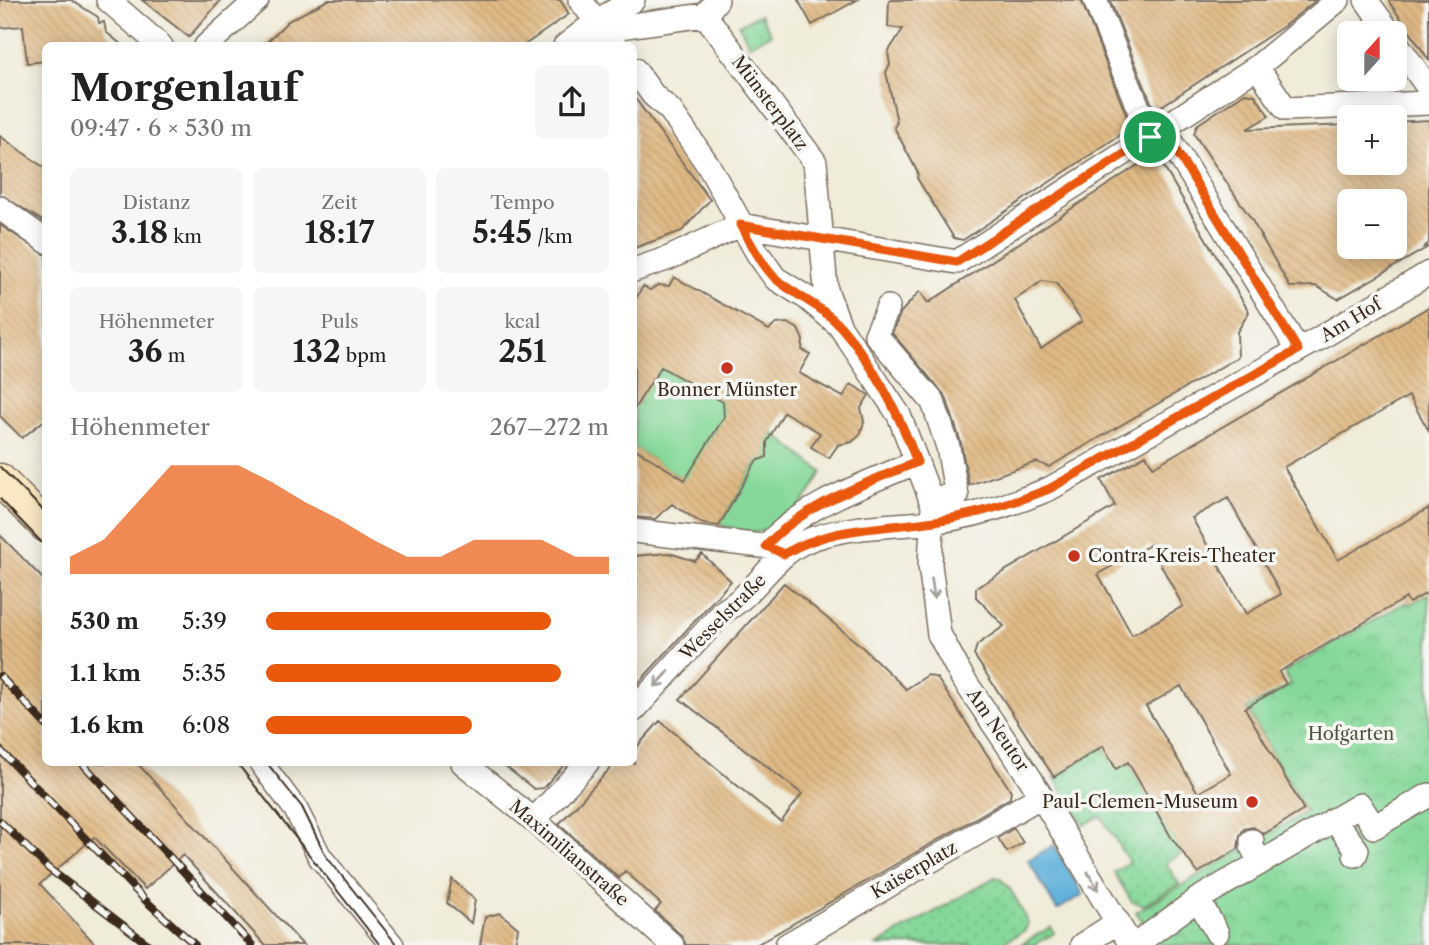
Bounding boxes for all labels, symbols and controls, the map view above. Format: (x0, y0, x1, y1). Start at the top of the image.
north arrow (1337, 21, 1407, 91)
map controls (1337, 21, 1407, 259)
street label: Münsterplatz (727, 51, 813, 155)
text: Morgenlauf (70, 64, 299, 111)
button: share (535, 65, 609, 139)
button: + (1337, 105, 1407, 175)
pin (1120, 107, 1180, 167)
text: 09:47 · 6 × 530 m (70, 114, 252, 142)
icon: arrive (1131, 118, 1169, 156)
button: − (1337, 189, 1407, 259)
text: Distanz (123, 191, 190, 214)
text: Zeit (322, 191, 358, 214)
text: Tempo (490, 191, 555, 214)
text: 3.18 (111, 214, 168, 251)
text: 18:17 (304, 214, 375, 251)
text: 5:45 (472, 214, 532, 251)
text: km (168, 225, 202, 248)
text: /km (532, 225, 573, 248)
street label: Am Hof (1316, 292, 1388, 347)
text: Höhenmeter (99, 310, 214, 333)
text: Puls (320, 310, 359, 333)
text: kcal (505, 310, 540, 333)
text: 36 (128, 333, 163, 370)
text: 132 (292, 333, 341, 370)
text: 251 (499, 333, 546, 370)
text: m (163, 344, 185, 367)
text: bpm (341, 344, 387, 367)
marker: Bonner Münster (719, 360, 735, 376)
place label: Bonner Münster (657, 379, 797, 401)
text: Höhenmeter (70, 413, 210, 441)
text: 267–272 m (489, 413, 609, 441)
place label: Contra-Kreis-Theater (1088, 545, 1276, 567)
marker: Contra-Kreis-Theater (1066, 548, 1082, 564)
street label: Wesselstraße (675, 569, 771, 665)
one-way arrow (927, 577, 940, 600)
text: 530 m (70, 607, 139, 635)
text: 5:39 (182, 607, 227, 635)
text: 1.1 km (70, 659, 141, 687)
text: 5:35 (182, 659, 226, 687)
one-way arrow (654, 670, 670, 688)
street label: Am Neutor (962, 683, 1034, 776)
text: 1.6 km (70, 711, 144, 739)
text: 6:08 (182, 711, 230, 739)
park label: Hofgarten (1308, 723, 1394, 745)
place label: Paul-Clemen-Museum (1042, 791, 1238, 813)
marker: Paul-Clemen-Museum (1244, 794, 1260, 810)
street label: Maximilianstraße (505, 795, 633, 911)
street label: Kaiserplatz (867, 836, 961, 904)
one-way arrow (1086, 871, 1100, 891)

